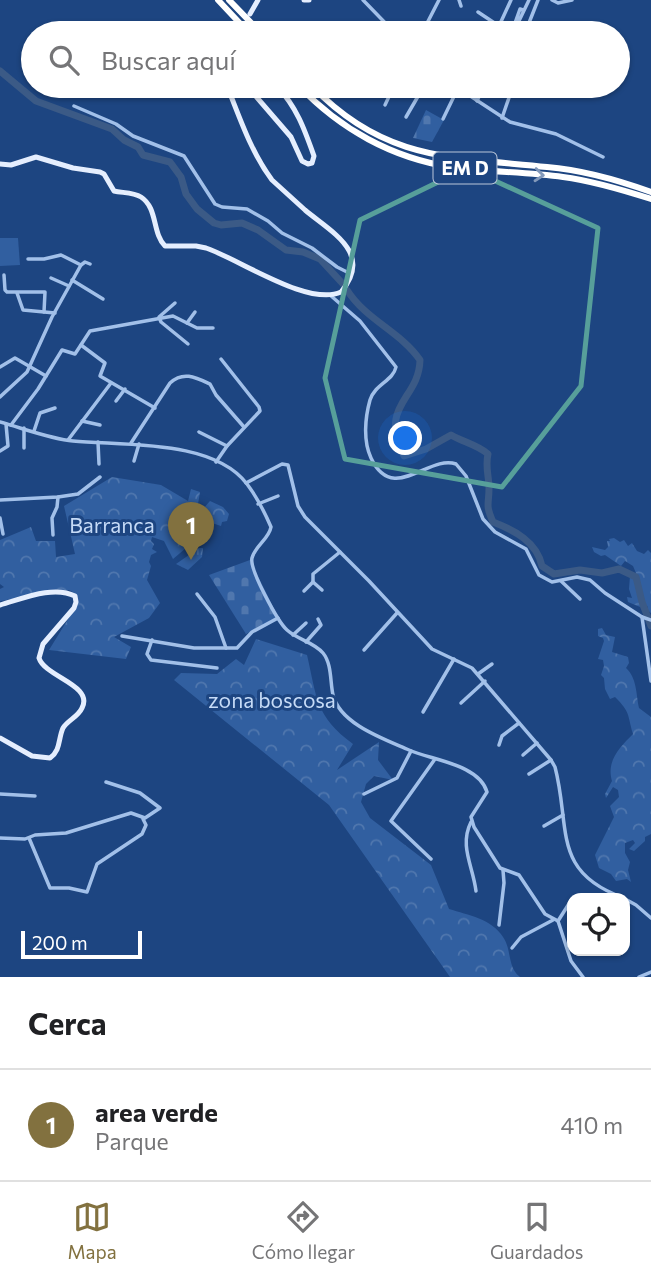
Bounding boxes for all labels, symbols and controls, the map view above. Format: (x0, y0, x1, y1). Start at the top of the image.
search box (21, 21, 630, 98)
icon: search (45, 41, 83, 79)
text: Buscar aquí (101, 44, 236, 75)
road number: EM D (434, 152, 496, 184)
one-way arrow (534, 167, 545, 182)
your location (388, 421, 422, 455)
pin: 1 (168, 502, 214, 560)
park label: Barranca (69, 512, 155, 537)
park label: zona boscosa (208, 687, 336, 712)
map controls (567, 893, 630, 956)
button: locate (567, 893, 630, 956)
scale bar (21, 928, 142, 960)
text: 200 m (32, 931, 88, 954)
text: Cerca (28, 1004, 107, 1041)
text: area verde (95, 1096, 218, 1127)
text: 1 (46, 1111, 56, 1139)
text: 410 m (561, 1111, 623, 1139)
text: Parque (95, 1127, 169, 1155)
tab: Mapa (68, 1198, 117, 1263)
tab: Cómo llegar (252, 1198, 355, 1263)
tab: Guardados (490, 1198, 583, 1263)

